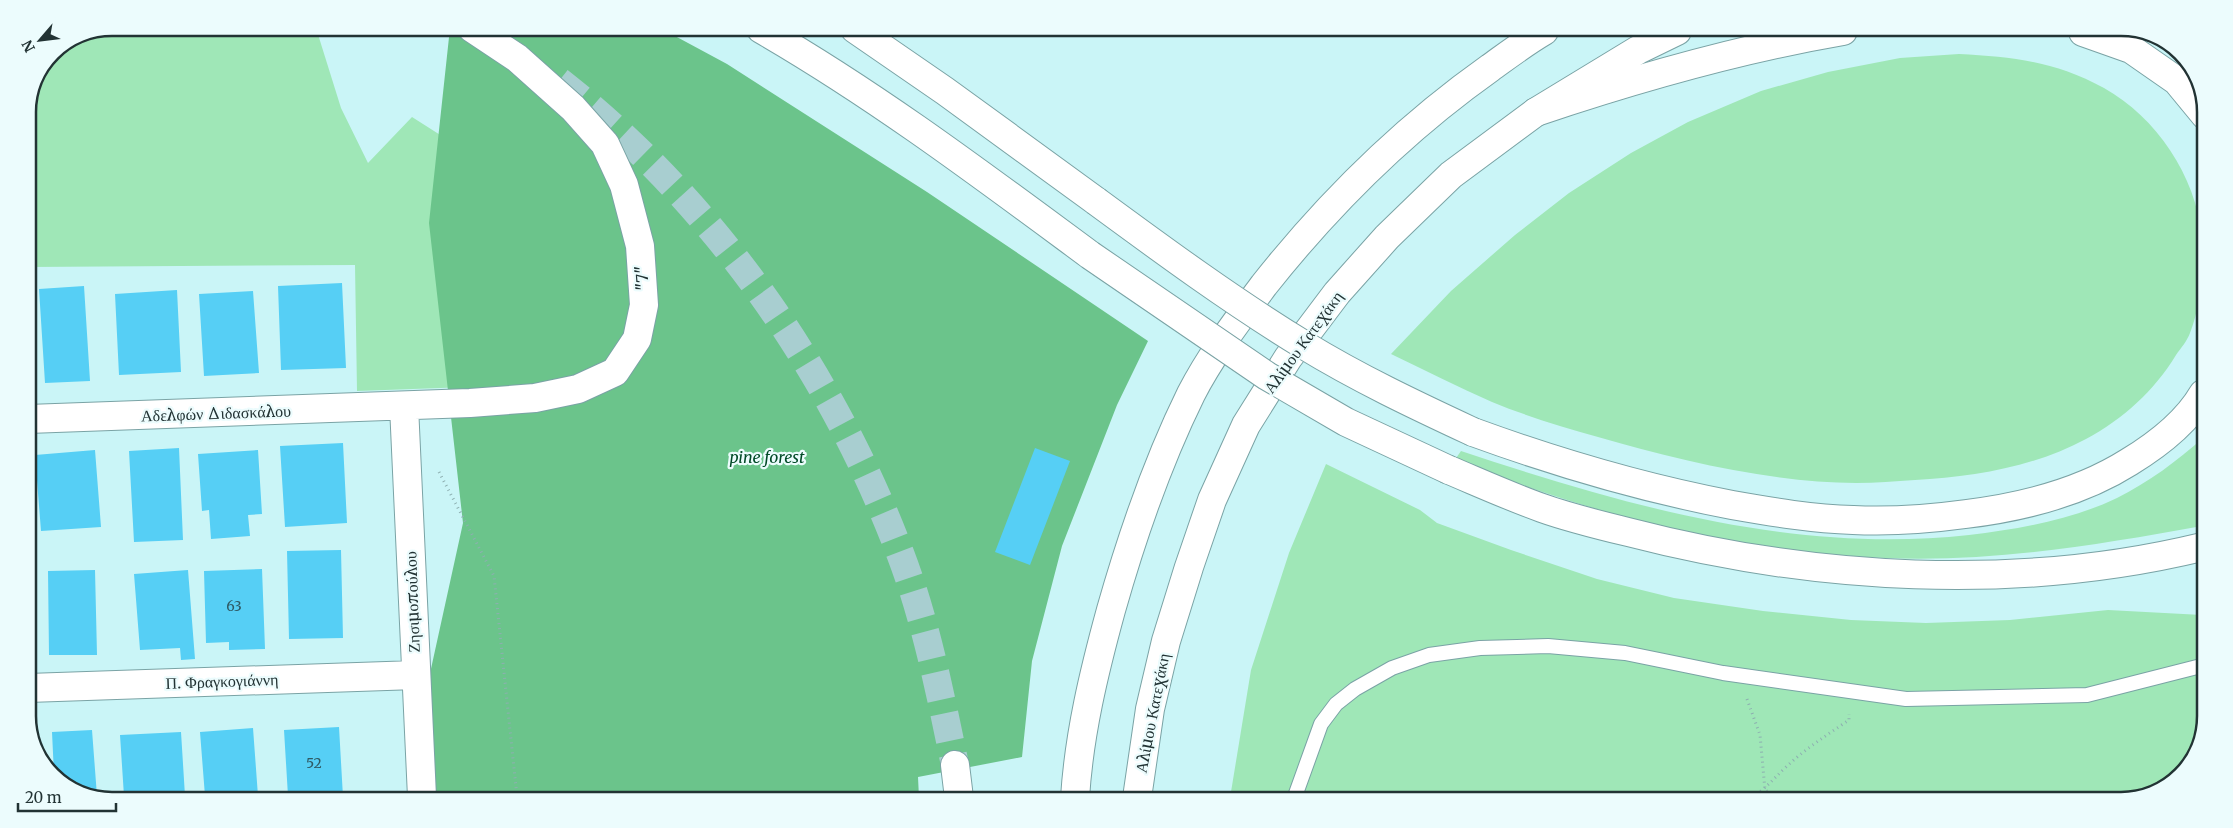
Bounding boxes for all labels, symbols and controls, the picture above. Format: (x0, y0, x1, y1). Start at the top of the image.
north arrow (15, 15, 65, 65)
text: N (18, 37, 39, 55)
street label: "7" (631, 265, 653, 291)
street label: Αλίμου Κατεχάκη (1259, 287, 1347, 397)
street label: Αδελφών Διδασκάλου (141, 400, 291, 426)
park label: pine forest (729, 447, 805, 467)
street label: Ζησιμοπούλου (400, 551, 424, 653)
house number: 63 (226, 597, 242, 615)
street label: Αλίμου Κατεχάκη (1131, 651, 1173, 775)
street label: Π. Φραγκογιάννη (165, 669, 279, 693)
house number: 52 (306, 754, 322, 772)
scale bar (18, 780, 115, 812)
text: 20 m (25, 788, 62, 807)

